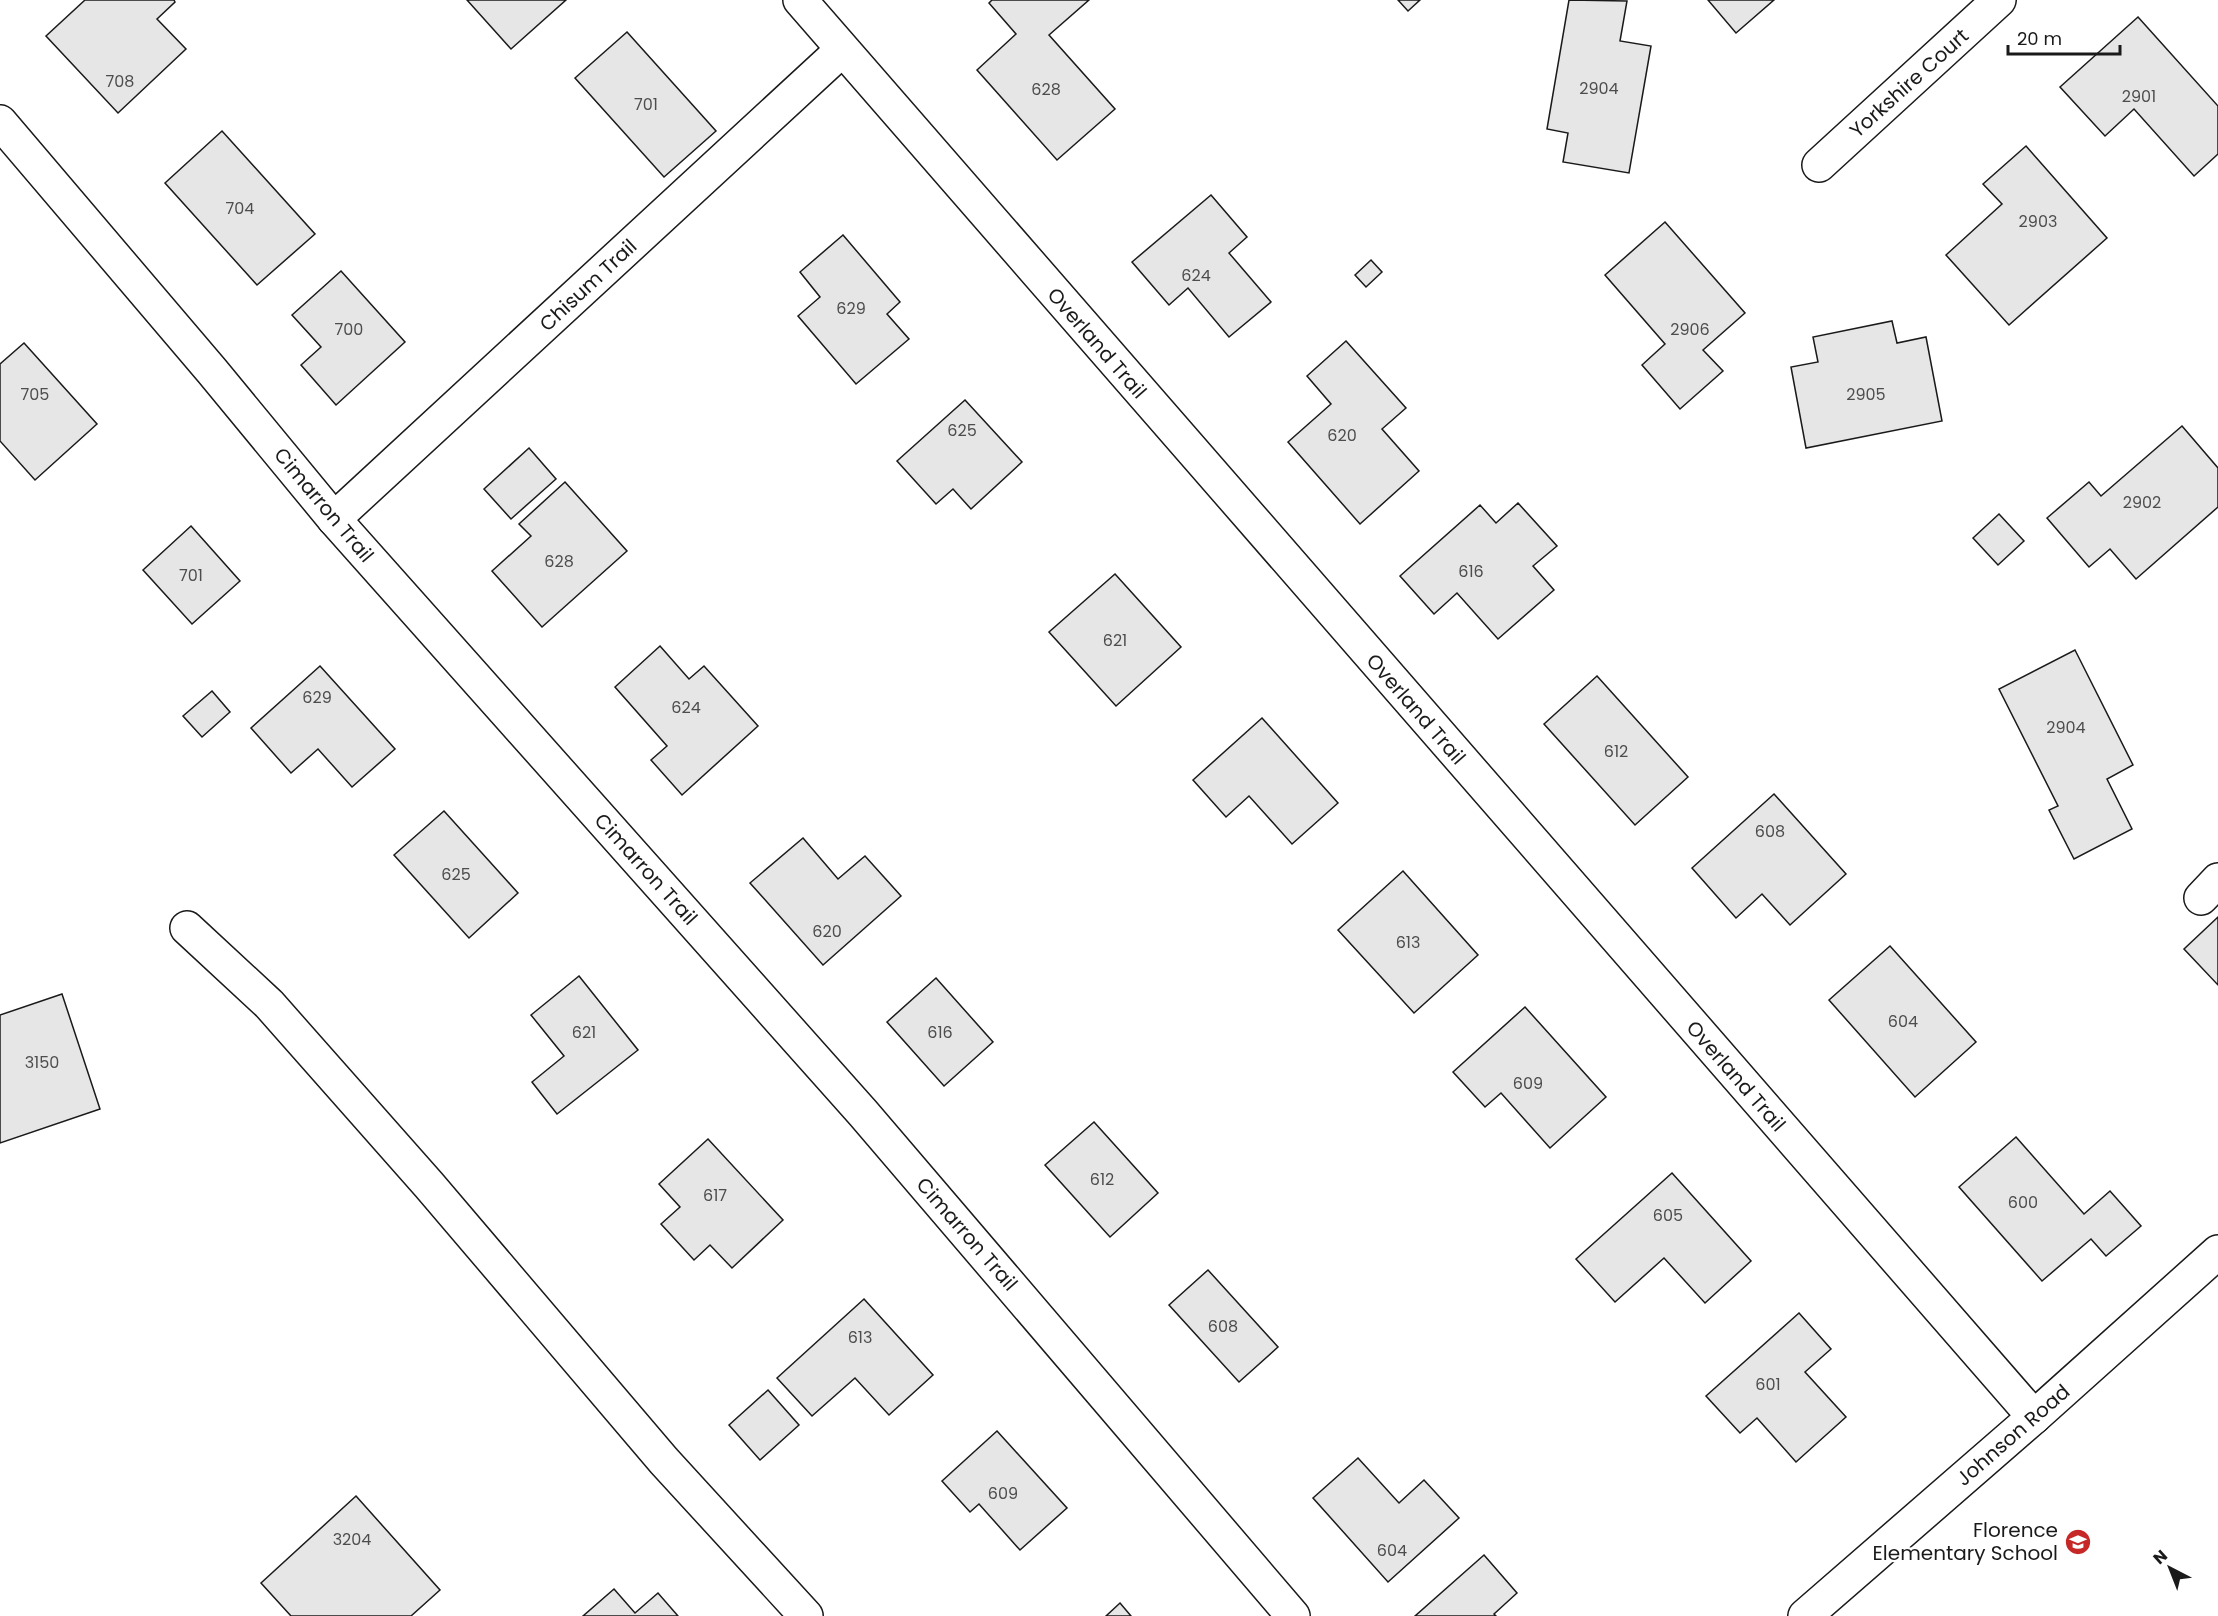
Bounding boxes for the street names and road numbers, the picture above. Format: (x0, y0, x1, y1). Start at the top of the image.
street label: Yorkshire Court (1843, 22, 1975, 144)
street label: Chisum Trail (533, 232, 643, 338)
street label: Overland Trail (1041, 282, 1153, 404)
street label: Cimarron Trail (268, 442, 380, 568)
street label: Overland Trail (1360, 648, 1472, 770)
street label: Cimarron Trail (588, 807, 704, 931)
street label: Overland Trail (1680, 1015, 1792, 1137)
street label: Cimarron Trail (910, 1171, 1024, 1297)
street label: Johnson Road (1950, 1378, 2076, 1492)

